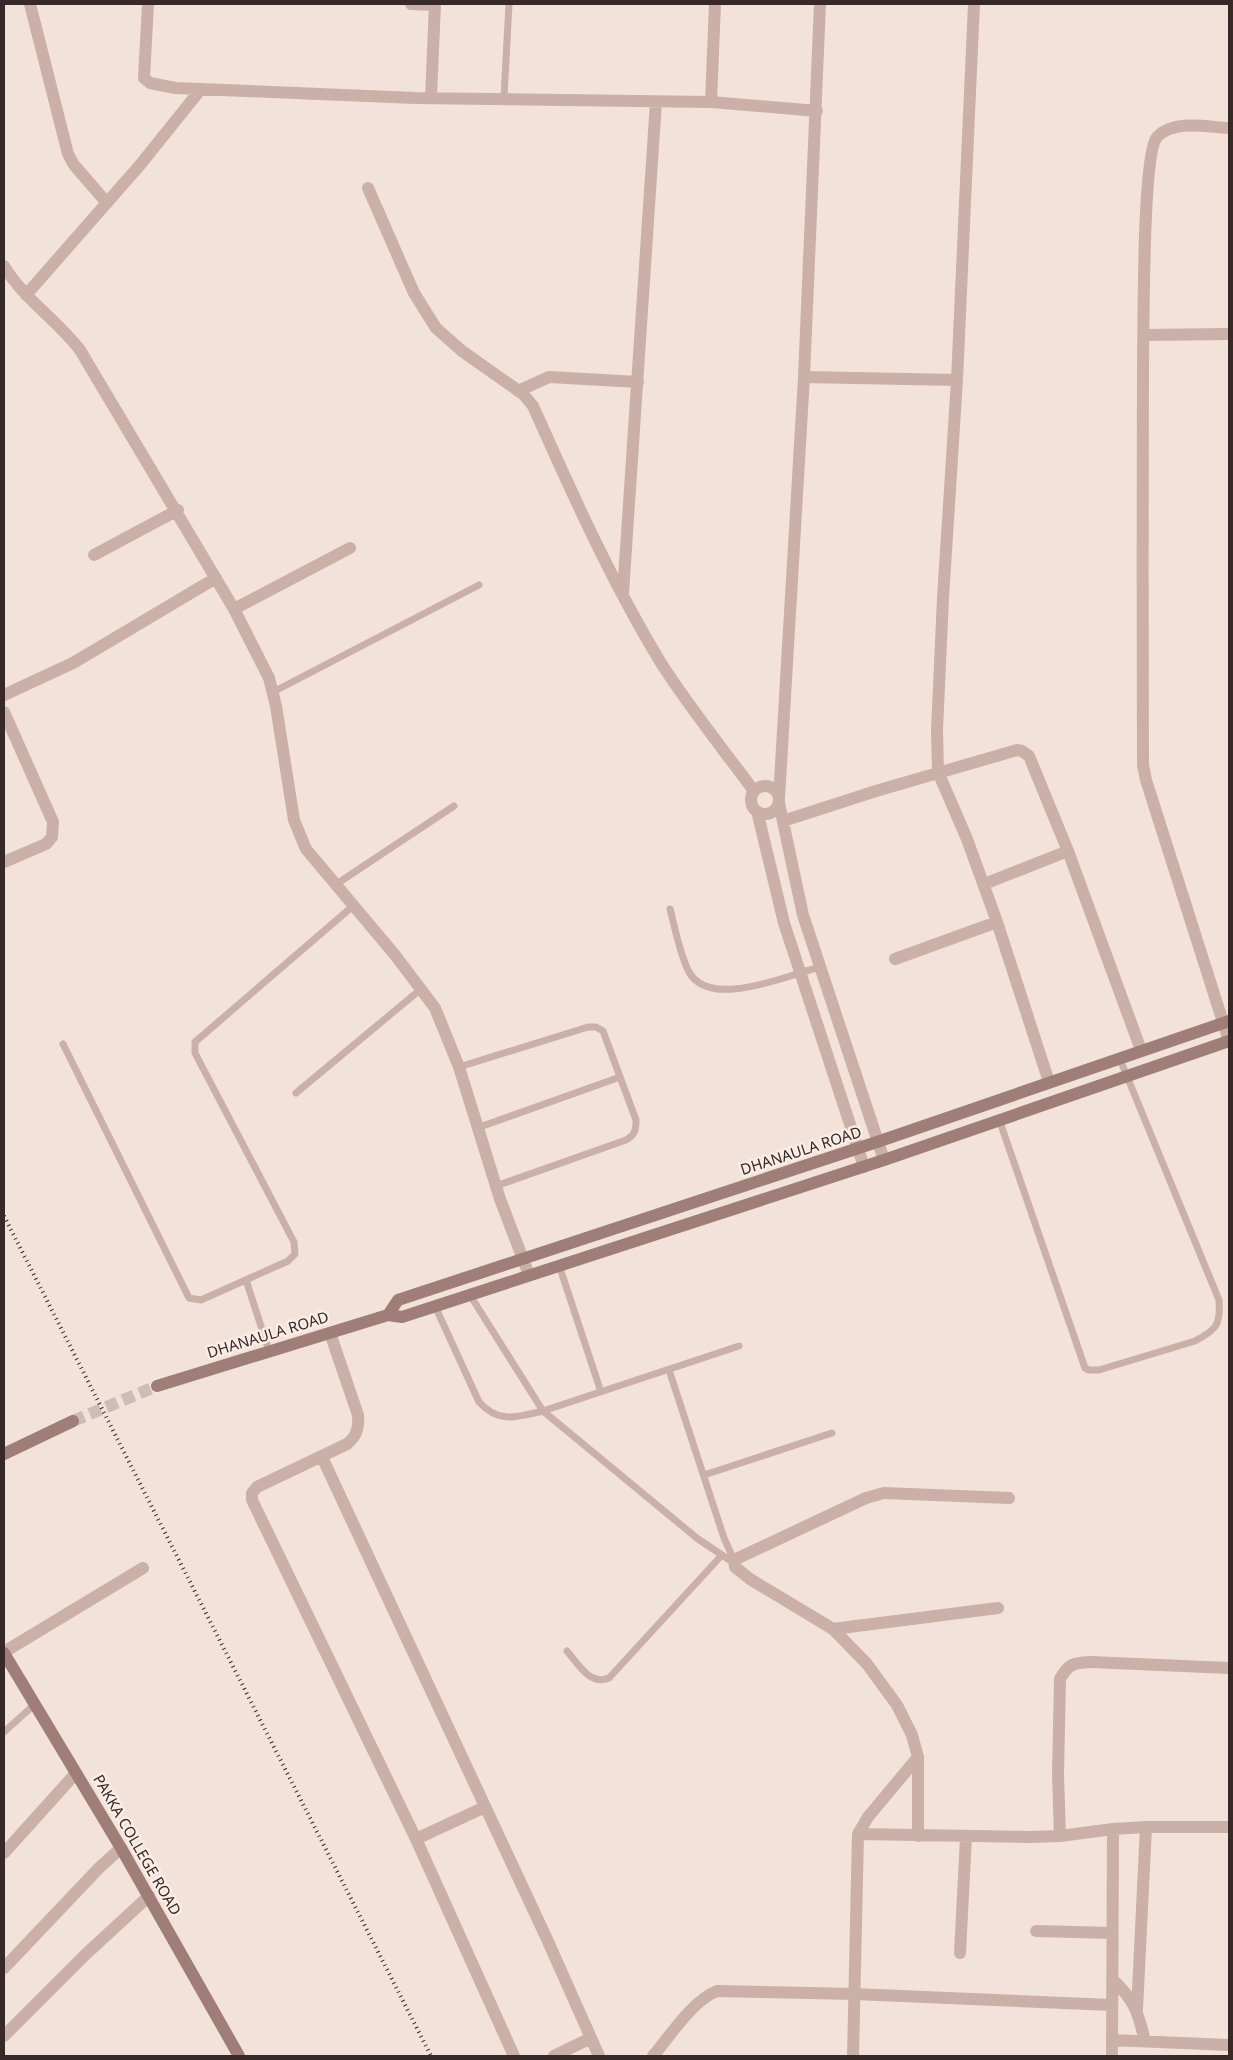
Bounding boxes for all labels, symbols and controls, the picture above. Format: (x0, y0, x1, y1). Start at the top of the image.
street label: DHANAULA ROAD (738, 1121, 864, 1179)
street label: DHANAULA ROAD (204, 1306, 331, 1362)
street label: PAKKA COLLEGE ROAD (89, 1770, 186, 1919)

